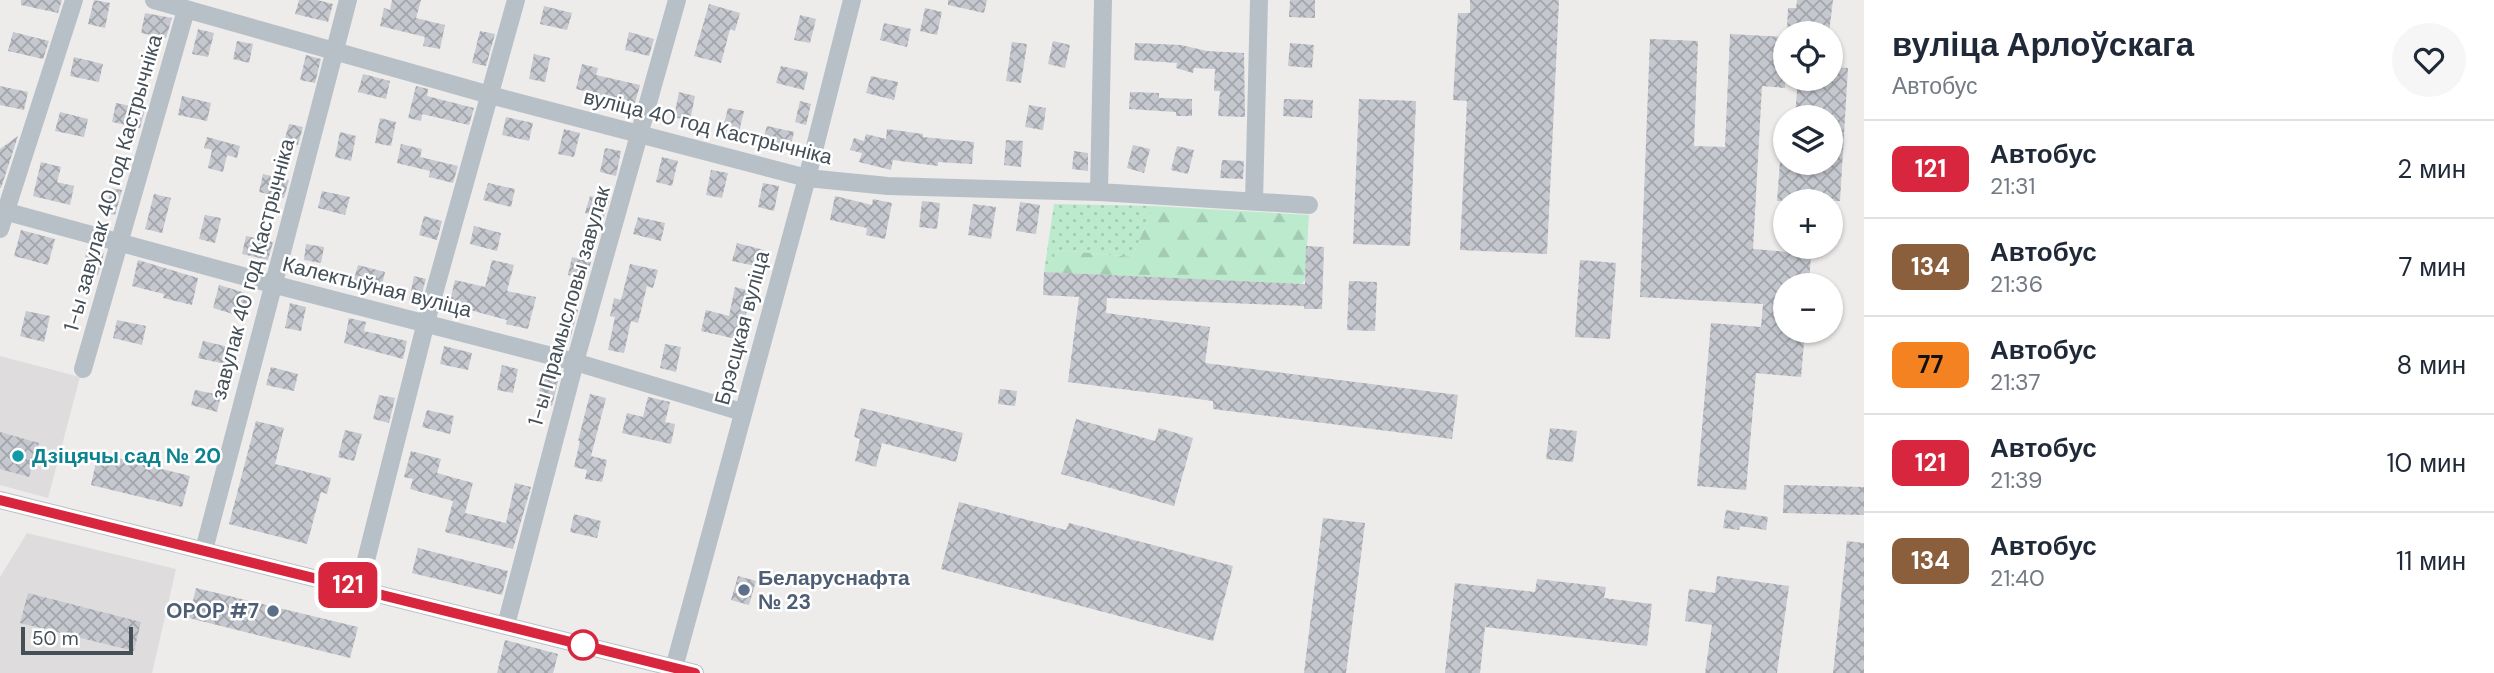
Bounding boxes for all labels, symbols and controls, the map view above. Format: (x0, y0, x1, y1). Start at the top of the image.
map controls (1773, 21, 1843, 343)
button: locate (1773, 21, 1843, 91)
text: вуліца Арлоўскага (1892, 23, 2194, 66)
button: heart (2392, 23, 2466, 97)
street label: 1-ы завулак 40 год Кастрычніка (57, 31, 169, 335)
text: Автобус (1892, 71, 1978, 101)
street label: вуліца 40 год Кастрычніка (581, 83, 836, 172)
button: layers (1773, 105, 1843, 175)
street label: завулак 40 год Кастрычніка (205, 135, 301, 403)
text: Автобус (1990, 137, 2097, 171)
text: 2 мин (2397, 152, 2466, 186)
text: 121 (1915, 153, 1946, 184)
text: 21:31 (1990, 171, 2035, 201)
street label: 1-ы Прамысловы завулак (521, 182, 617, 429)
button: + (1773, 189, 1843, 259)
text: Автобус (1990, 235, 2097, 269)
street label: Брэсцкая вуліца (708, 248, 776, 408)
street label: Калектыўная вуліца (279, 250, 475, 324)
text: 7 мин (2398, 250, 2466, 284)
text: 134 (1911, 251, 1950, 282)
text: 21:36 (1990, 269, 2043, 299)
button: − (1773, 273, 1843, 343)
text: Автобус (1990, 333, 2097, 367)
text: 8 мин (2397, 348, 2466, 382)
text: 77 (1918, 349, 1943, 380)
text: 21:37 (1990, 367, 2041, 397)
text: Автобус (1990, 431, 2097, 465)
place label: Дзіцячы сад № 20 (32, 442, 221, 470)
text: 10 мин (2386, 446, 2466, 480)
text: 121 (1915, 447, 1946, 478)
marker: Дзіцячы сад № 20 (10, 448, 26, 464)
text: 21:39 (1990, 465, 2042, 495)
text: Автобус (1990, 529, 2097, 563)
text: 11 мин (2396, 544, 2466, 578)
text: 134 (1911, 545, 1950, 576)
line badge: 121 (308, 562, 388, 608)
text: 21:40 (1990, 563, 2045, 593)
place label: Беларуснафта № 23 (758, 564, 910, 616)
text: 121 (332, 569, 364, 600)
marker: Беларуснафта № 23 (736, 582, 752, 598)
place label: OPOP #7 (166, 597, 259, 625)
marker: OPOP #7 (265, 603, 281, 619)
scale bar (21, 624, 133, 656)
text: 50 m (32, 626, 79, 651)
unlabelled marker (568, 630, 598, 660)

